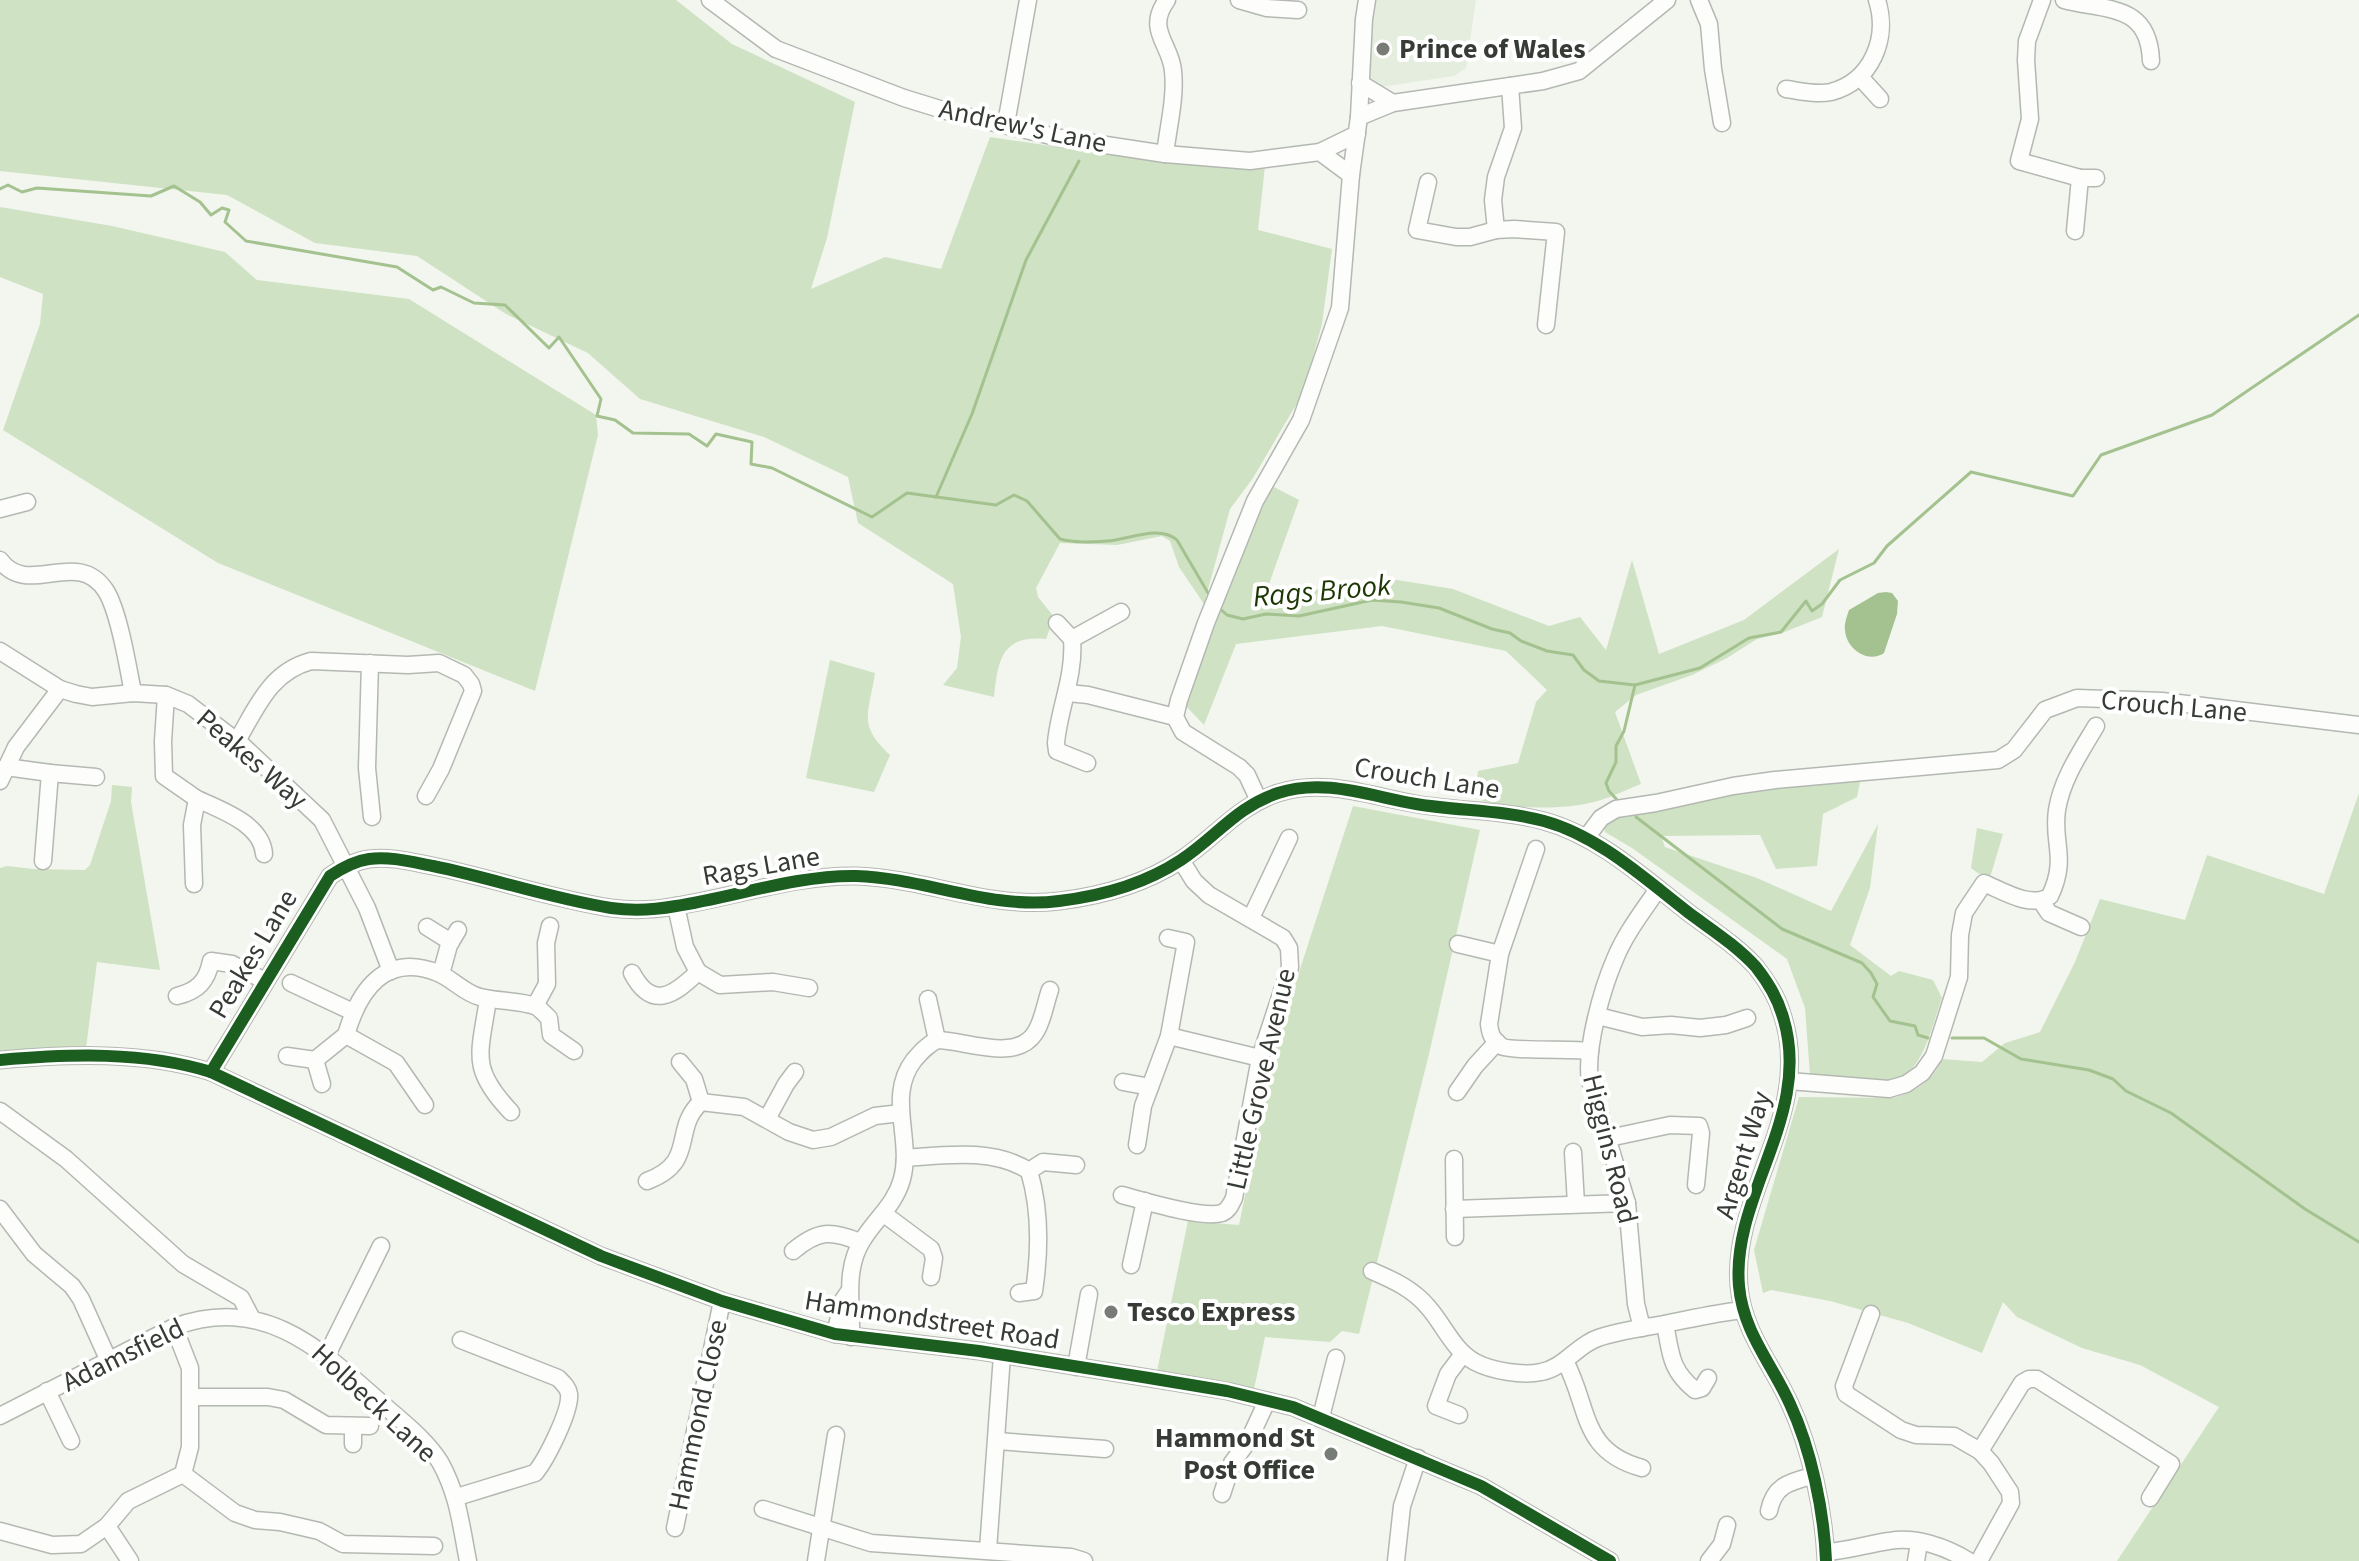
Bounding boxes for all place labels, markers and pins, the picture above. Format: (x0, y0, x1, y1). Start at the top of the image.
place label: Prince of Wales (1399, 29, 1586, 69)
marker: Prince of Wales (1374, 40, 1392, 58)
place label: Tesco Express (1127, 1292, 1296, 1332)
marker: Tesco Express (1102, 1303, 1120, 1321)
place label: Hammond St Post Office (1155, 1418, 1315, 1490)
marker: Hammond St Post Office (1322, 1445, 1340, 1463)

